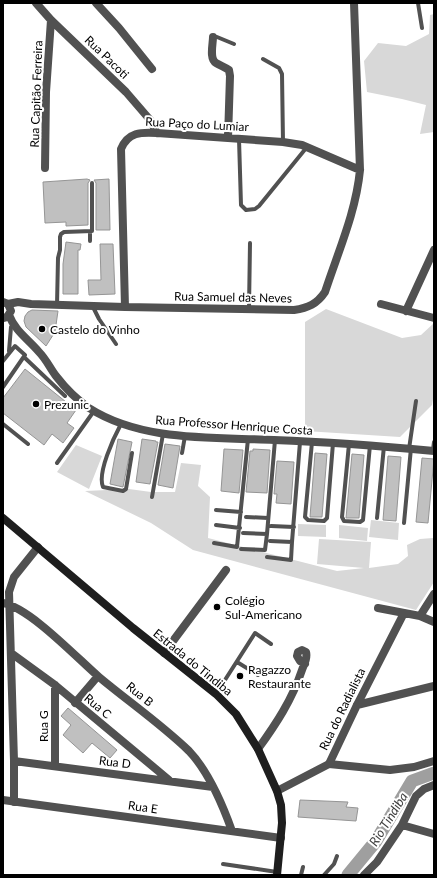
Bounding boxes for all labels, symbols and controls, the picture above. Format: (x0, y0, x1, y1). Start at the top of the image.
street label: Rua Pacoti (82, 32, 132, 82)
street label: Rua Capitão Ferreira (27, 40, 45, 148)
street label: Rua Paço do Lumiar (145, 114, 250, 134)
street label: Rua Samuel das Neves (174, 288, 292, 306)
place label: Castelo do Vinho (50, 322, 140, 337)
marker: Castelo do Vinho (37, 324, 47, 334)
place label: Prezunic (44, 397, 89, 412)
marker: Prezunic (31, 399, 41, 409)
street label: Rua Professor Henrique Costa (155, 412, 313, 438)
place label: Colégio Sul-Americano (225, 593, 302, 622)
marker: Colégio Sul-Americano (212, 602, 222, 612)
street label: Estrada do Tindiba (150, 625, 236, 699)
place label: Ragazzo Restaurante (248, 662, 311, 691)
street label: Rua do Radialista (316, 665, 368, 753)
marker: Ragazzo Restaurante (235, 671, 245, 681)
street label: Rua B (123, 678, 157, 710)
street label: Rua C (81, 690, 115, 722)
street label: Rua G (36, 710, 51, 742)
street label: Rua D (98, 753, 132, 771)
water label: Rio Tindiba (365, 789, 411, 849)
street label: Rua E (127, 797, 159, 817)

